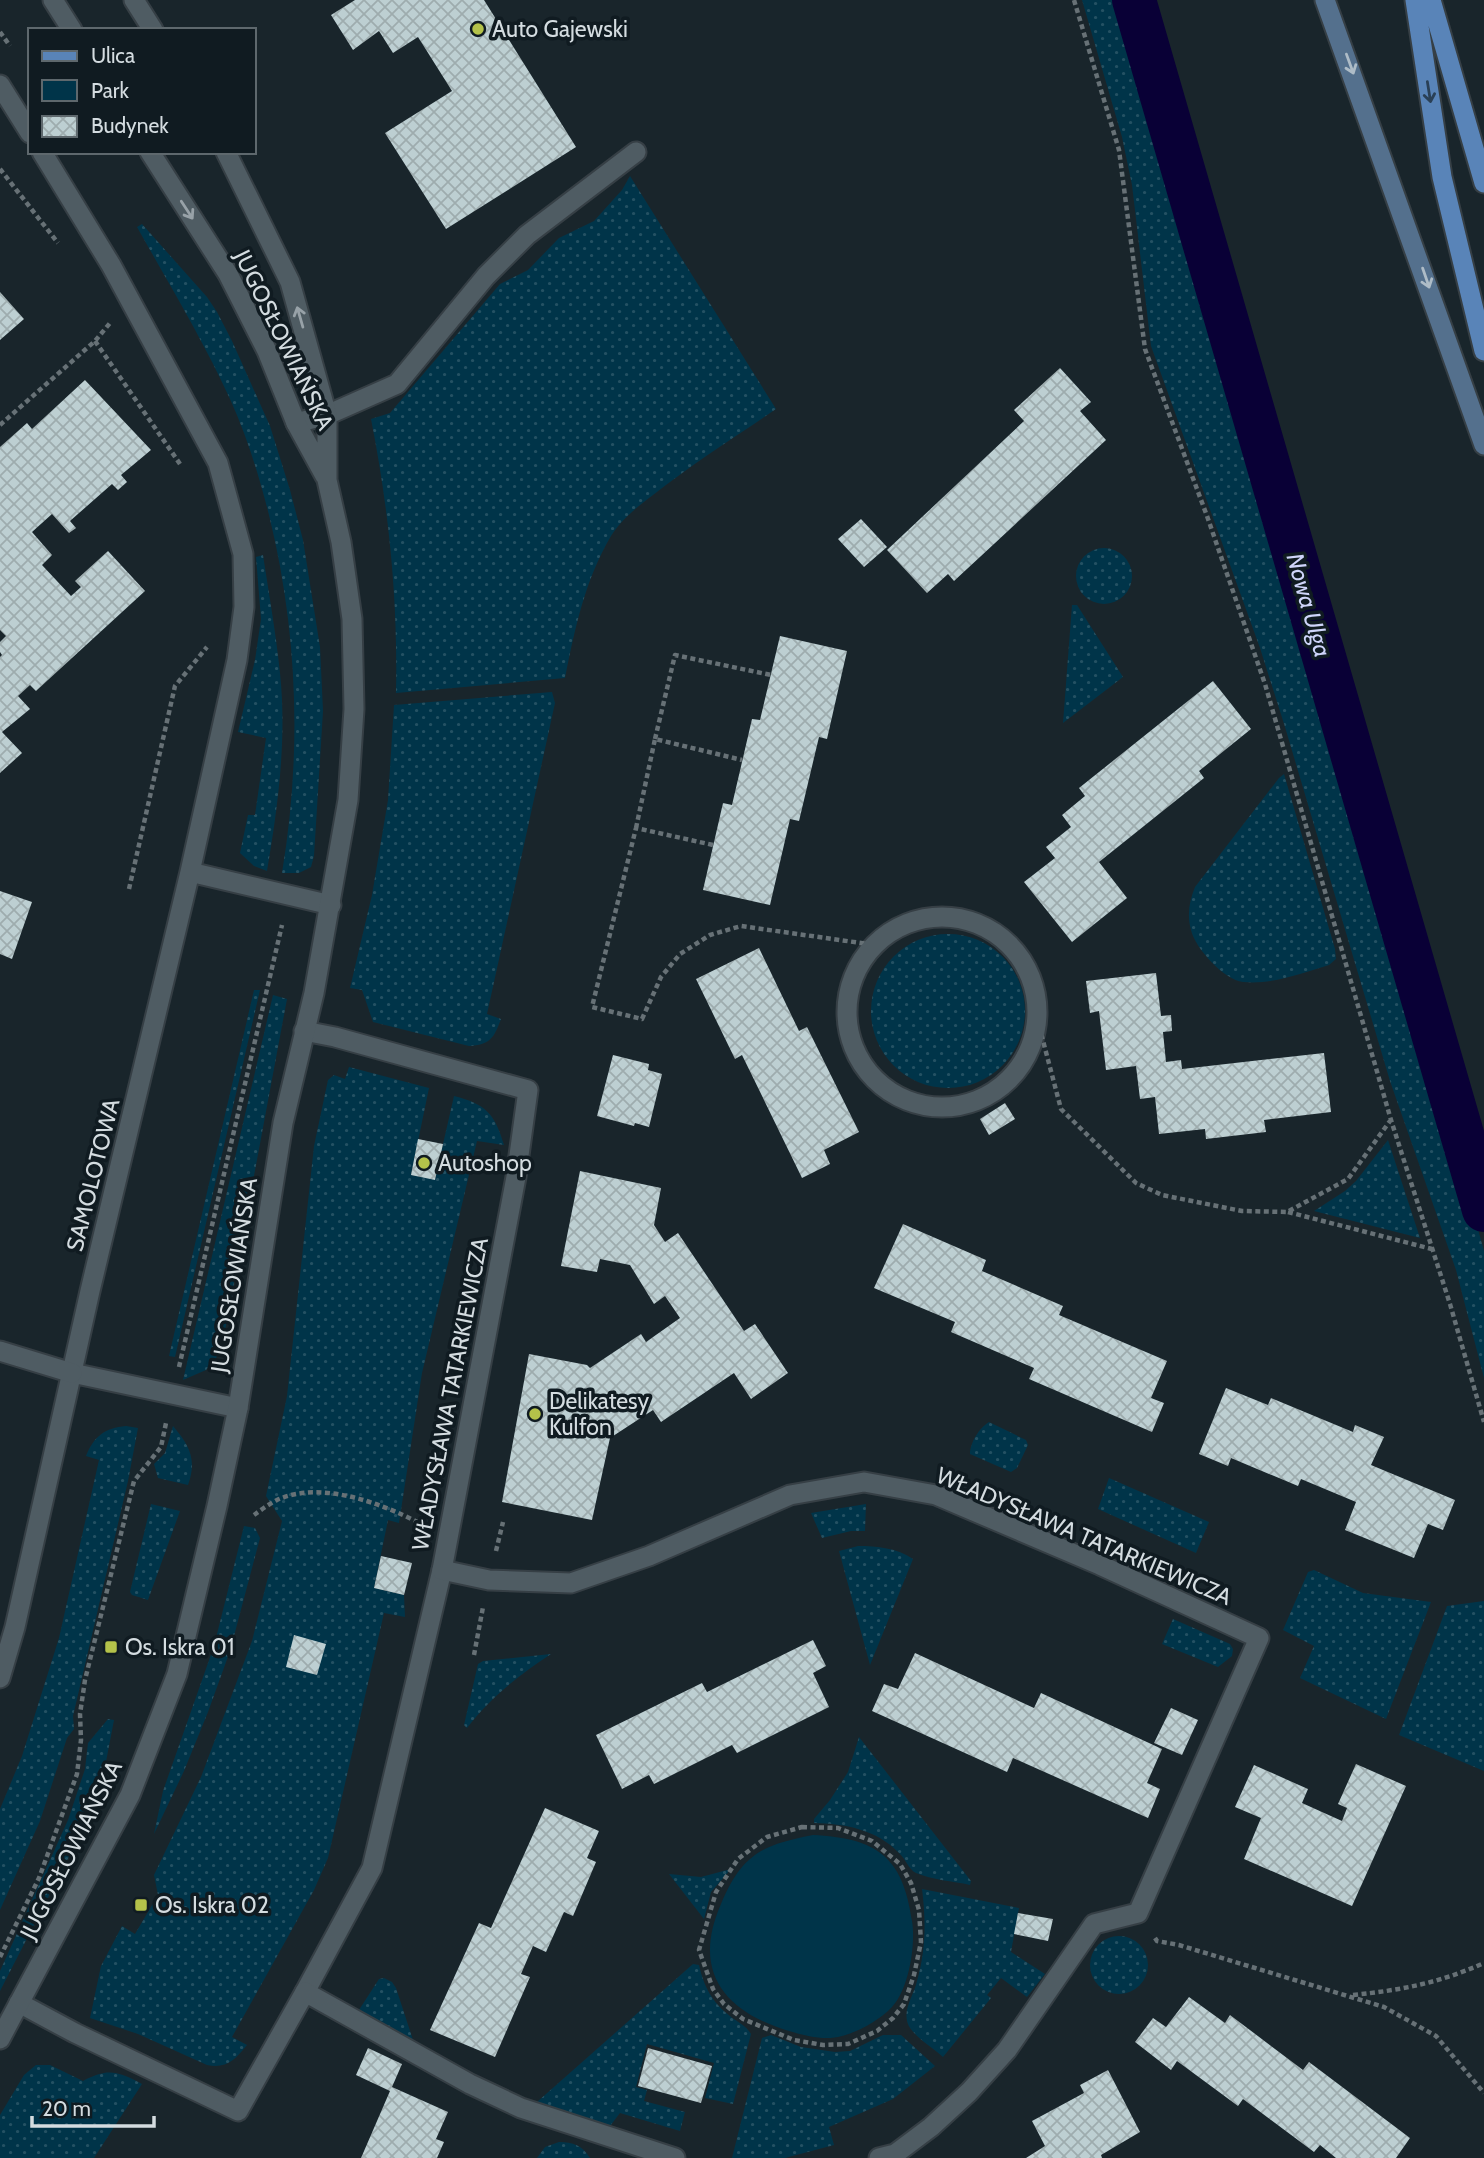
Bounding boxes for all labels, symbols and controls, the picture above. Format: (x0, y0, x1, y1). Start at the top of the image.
place label: Auto Gajewski (492, 15, 628, 43)
marker: Auto Gajewski (470, 21, 486, 37)
legend (28, 28, 256, 154)
text: Ulica (91, 43, 135, 68)
one-way arrow (1344, 52, 1357, 74)
text: Park (91, 78, 129, 103)
one-way arrow (1423, 80, 1436, 103)
text: Budynek (91, 113, 169, 138)
one-way arrow (180, 199, 194, 219)
street label: JUGOSŁOWIAŃSKA (228, 244, 341, 435)
one-way arrow (1420, 267, 1433, 289)
one-way arrow (292, 307, 305, 329)
water label: Nowa Ulga (1280, 550, 1338, 660)
street label: SAMOLOTOWA (61, 1096, 125, 1254)
place label: Autoshop (438, 1149, 532, 1177)
marker: Autoshop (416, 1155, 432, 1171)
street label: JUGOSŁOWIAŃSKA (204, 1175, 263, 1375)
street label: WŁADYSŁAWA TATARKIEWICZA (406, 1235, 494, 1553)
place label: Delikatesy Kulfon (549, 1387, 650, 1441)
marker: Delikatesy Kulfon (527, 1406, 543, 1422)
street label: WŁADYSŁAWA TATARKIEWICZA (932, 1461, 1236, 1611)
place label: Os. Iskra 01 (125, 1633, 234, 1661)
marker: Os. Iskra 01 (103, 1639, 119, 1655)
street label: JUGOSŁOWIAŃSKA (13, 1756, 128, 1945)
place label: Os. Iskra 02 (155, 1891, 269, 1919)
marker: Os. Iskra 02 (133, 1897, 149, 1913)
scale bar (32, 2084, 154, 2128)
text: 20 m (42, 2096, 91, 2121)

